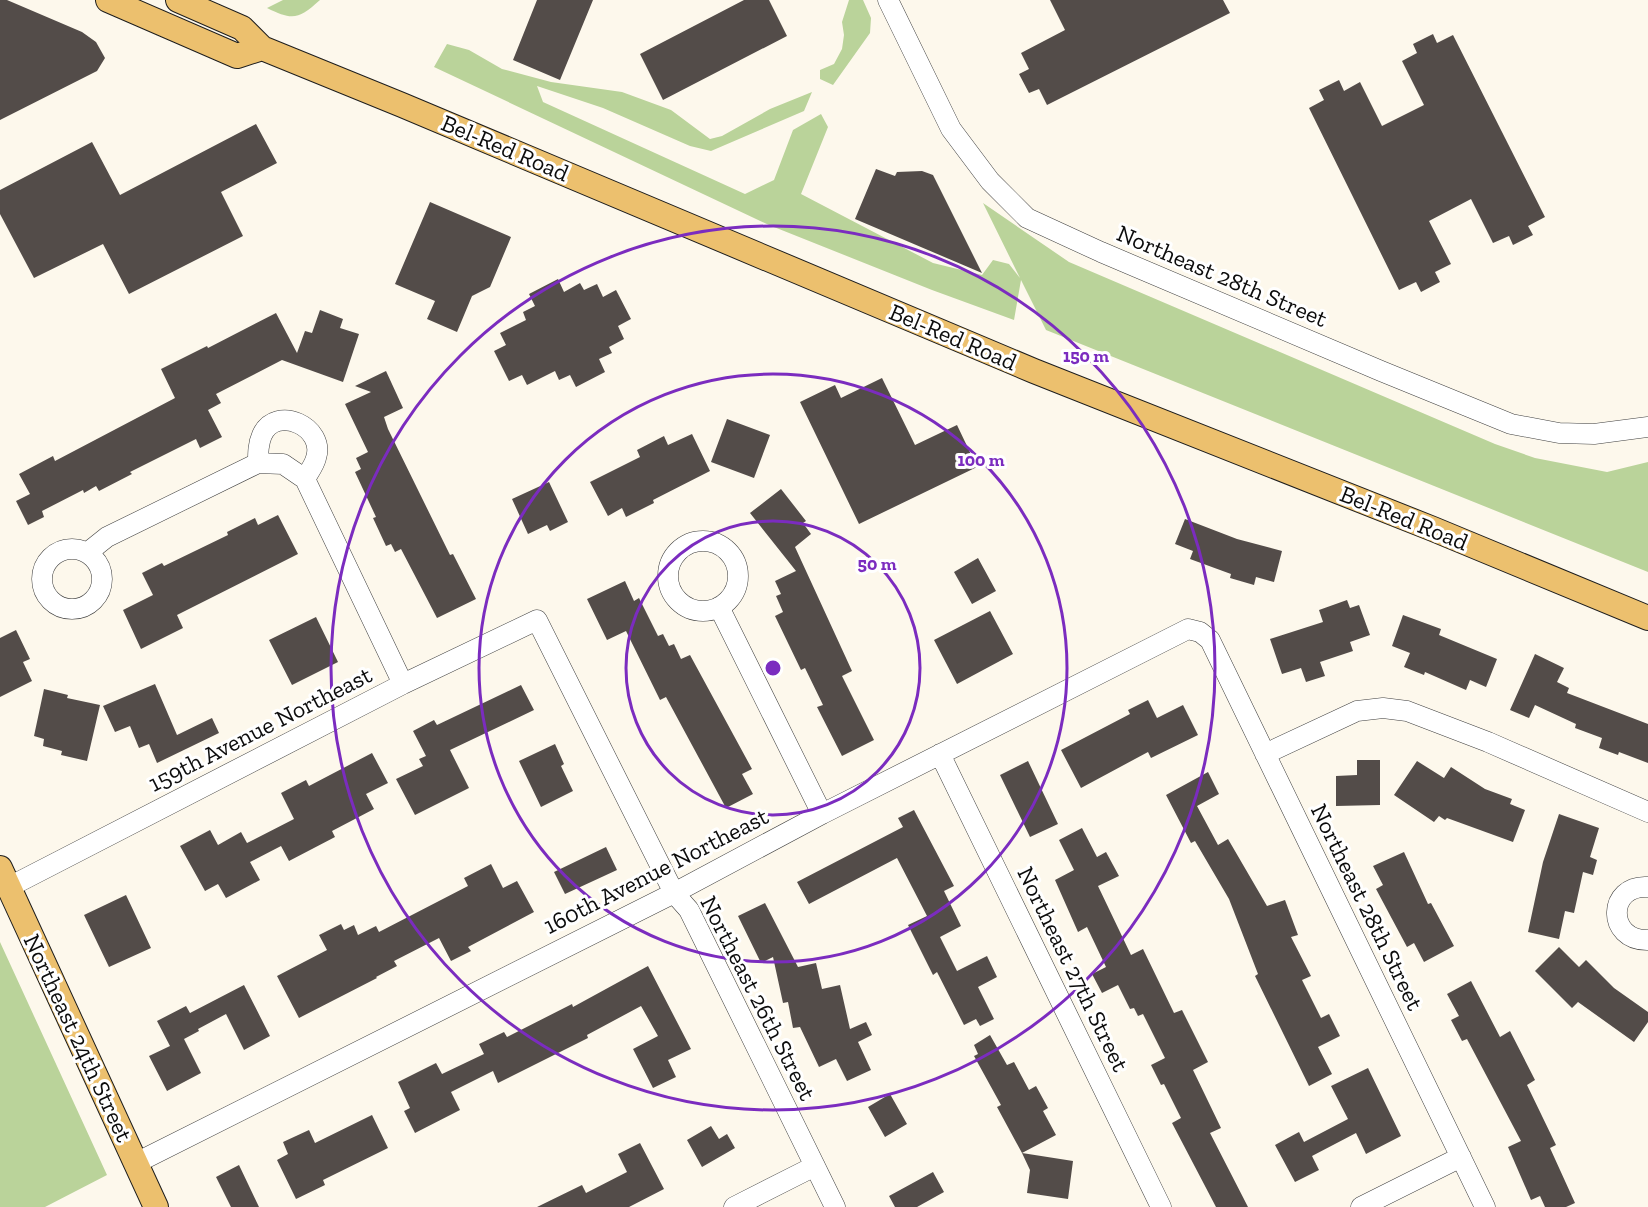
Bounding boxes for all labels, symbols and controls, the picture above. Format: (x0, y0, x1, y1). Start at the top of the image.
street label: Bel-Red Road (437, 108, 573, 187)
street label: Northeast 28th Street (1113, 218, 1332, 333)
street label: Bel-Red Road (885, 297, 1021, 376)
text: 150 m (1063, 345, 1109, 367)
text: 100 m (957, 449, 1005, 471)
street label: Bel-Red Road (1336, 479, 1472, 556)
text: 50 m (858, 553, 897, 575)
centre of rings (763, 658, 783, 678)
street label: 159th Avenue Northeast (143, 660, 376, 797)
street label: Northeast 28th Street (1305, 799, 1430, 1015)
street label: 160th Avenue Northeast (539, 801, 773, 940)
street label: Northeast 27th Street (1011, 862, 1136, 1076)
street label: Northeast 26th Street (694, 891, 823, 1105)
street label: Northeast 24th Street (18, 929, 139, 1146)

